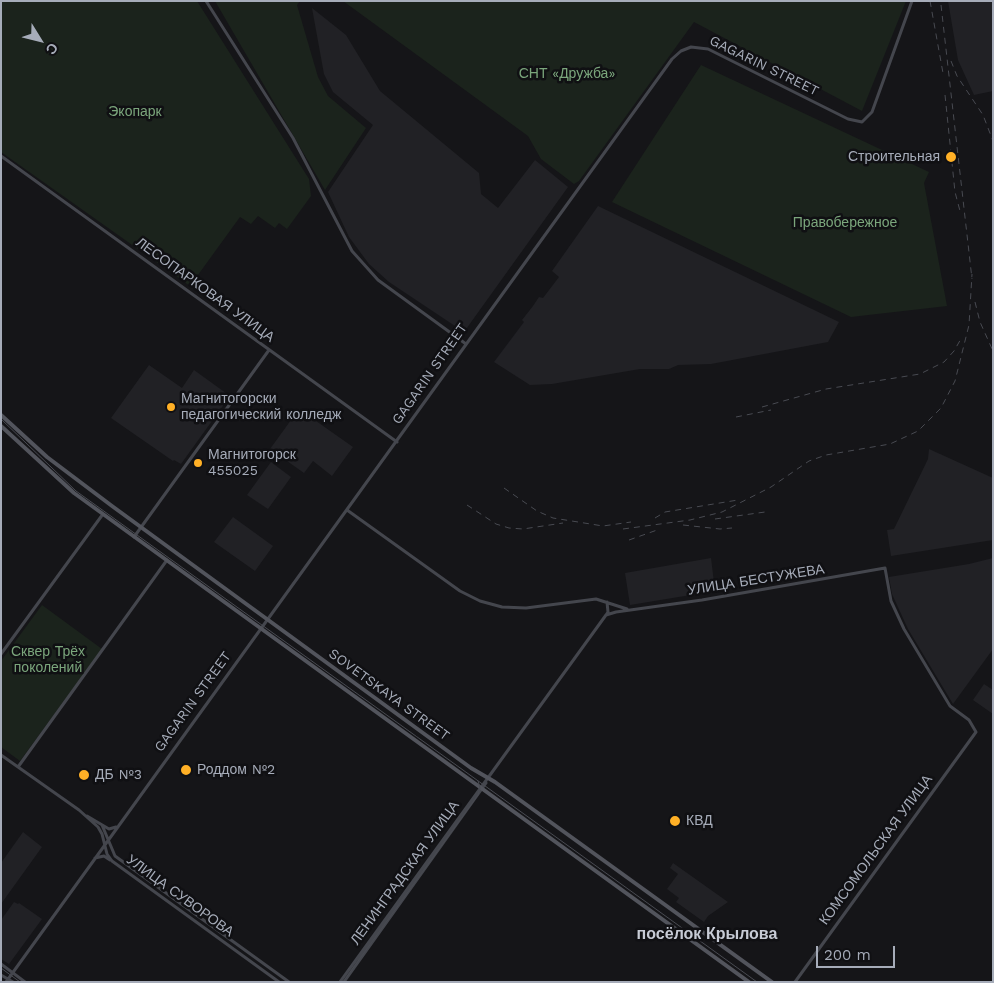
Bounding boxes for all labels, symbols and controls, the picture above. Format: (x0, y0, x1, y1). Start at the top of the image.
north arrow (15, 15, 65, 65)
street label: GAGARIN STREET (707, 32, 821, 100)
text: С (43, 40, 62, 58)
park label: СНТ «Дружба» (519, 66, 615, 82)
park label: Экопарк (108, 104, 162, 120)
place label: Строительная (848, 149, 940, 165)
marker: Строительная (944, 150, 958, 164)
park label: Правобережное (793, 215, 897, 231)
street label: ЛЕСОПАРКОВАЯ УЛИЦА (132, 234, 278, 346)
street label: GAGARIN STREET (389, 320, 471, 428)
place label: Магнитогорски педагогический колледж (181, 391, 341, 424)
marker: Магнитогорски педагогический колледж (165, 401, 177, 413)
place label: Магнитогорск 455025 (208, 447, 296, 480)
marker: Магнитогорск 455025 (192, 457, 204, 469)
street label: УЛИЦА БЕСТУЖЕВА (686, 561, 826, 599)
park label: Сквер Трёх поколений (11, 644, 85, 676)
street label: SOVETSKAYA STREET (325, 645, 453, 745)
street label: GAGARIN STREET (151, 649, 235, 755)
place label: Роддом №2 (197, 762, 275, 778)
marker: Роддом №2 (179, 763, 193, 777)
place label: ДБ №3 (95, 767, 142, 783)
marker: ДБ №3 (77, 768, 91, 782)
street label: КОМСОМОЛЬСКАЯ УЛИЦА (816, 772, 936, 928)
street label: ЛЕНИНГРАДСКАЯ УЛИЦА (347, 798, 463, 948)
place label: КВД (686, 813, 713, 829)
marker: КВД (668, 814, 682, 828)
street label: УЛИЦА СУВОРОВА (123, 851, 237, 941)
district label: посёлок Крылова (637, 924, 777, 944)
scale bar (819, 936, 898, 968)
text: 200 m (824, 946, 871, 964)

